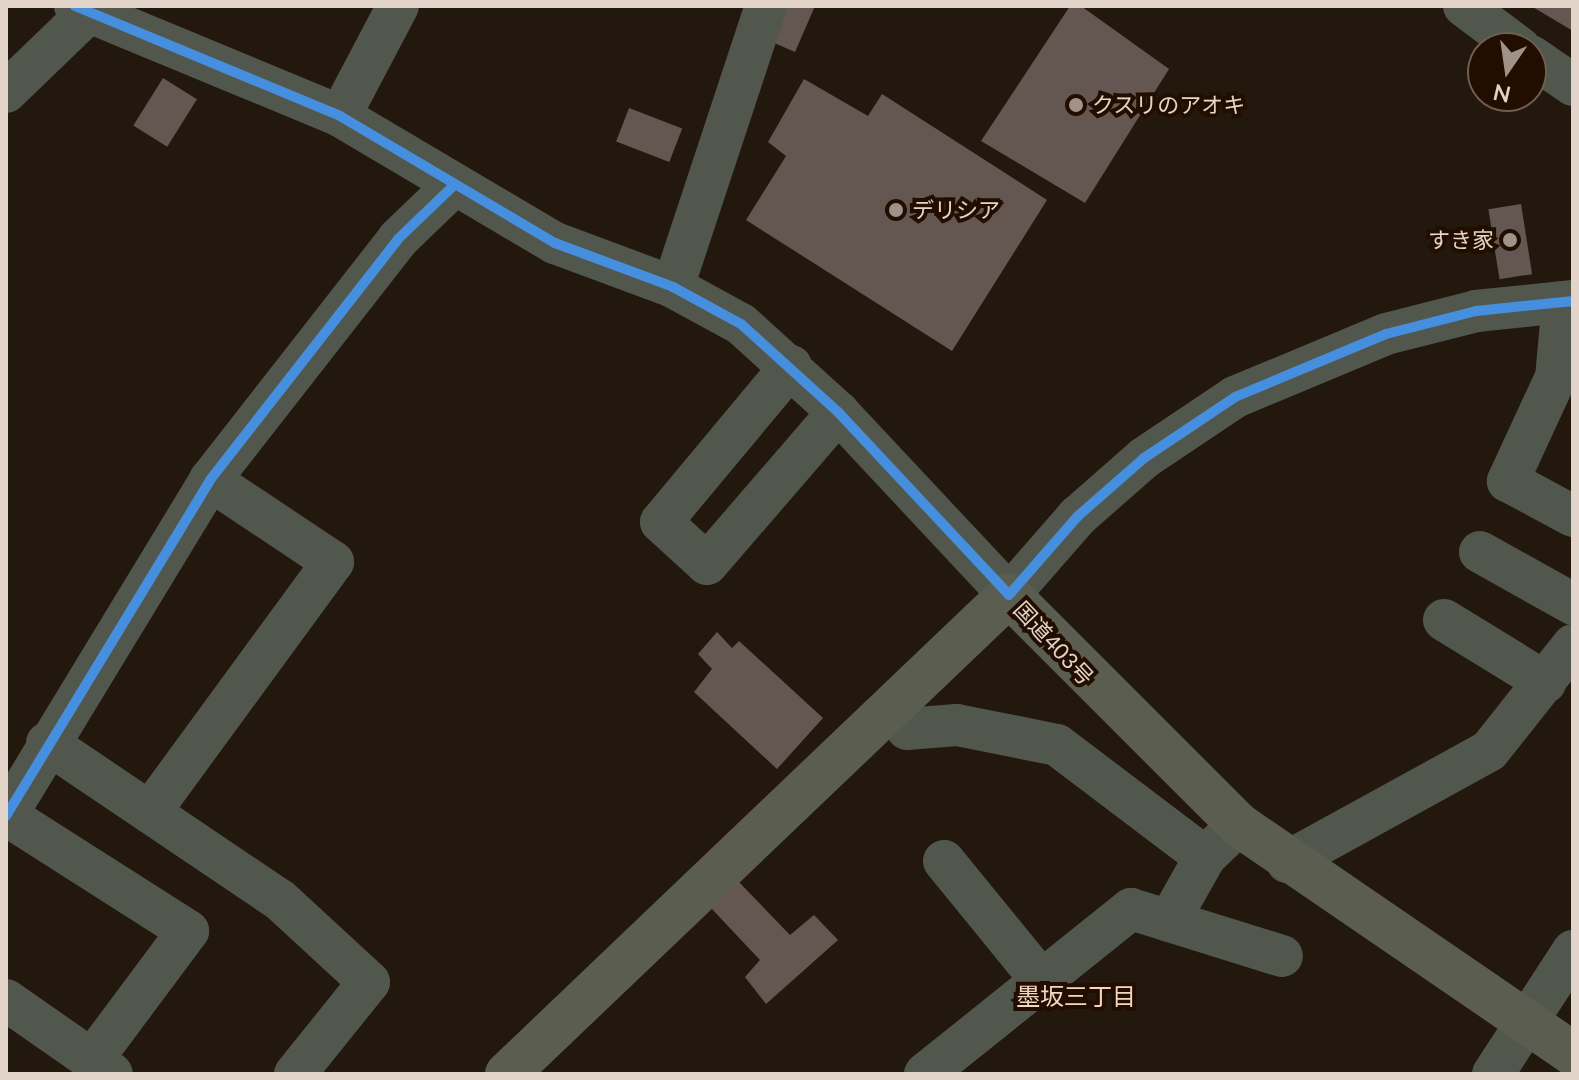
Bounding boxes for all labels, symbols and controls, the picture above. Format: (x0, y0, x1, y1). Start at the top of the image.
north arrow (1467, 32, 1547, 112)
text: N (1491, 79, 1513, 109)
place label: クスリのアオキ (1092, 92, 1246, 118)
marker: クスリのアオキ (1067, 96, 1085, 114)
place label: デリシア (912, 197, 1000, 223)
marker: デリシア (887, 201, 905, 219)
place label: すき家 (1428, 227, 1494, 253)
marker: すき家 (1501, 231, 1519, 249)
street label: 国道403号 (1009, 596, 1099, 690)
district label: 墨坂三丁目 (1016, 982, 1136, 1010)

